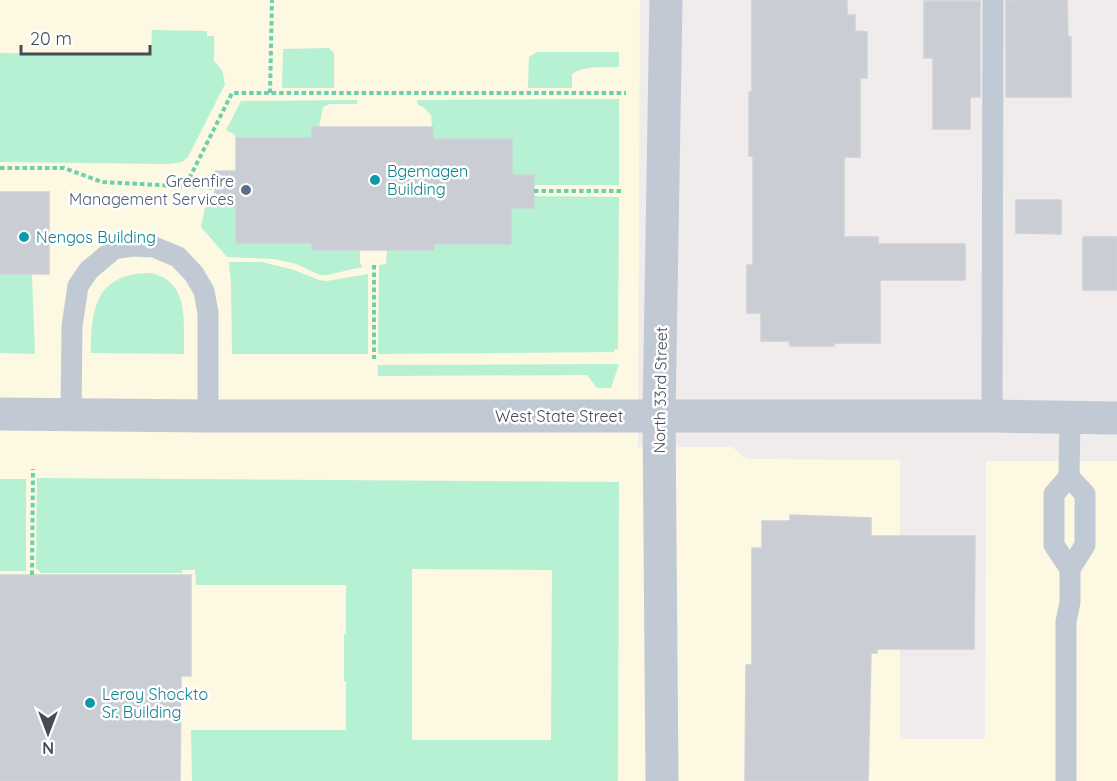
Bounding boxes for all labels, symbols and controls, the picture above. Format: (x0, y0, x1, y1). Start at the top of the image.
scale bar (21, 18, 150, 56)
text: 20 m (30, 27, 72, 50)
place label: Bgemagen Building (387, 161, 468, 199)
place label: Greenfire Management Services (69, 171, 234, 209)
marker: Bgemagen Building (368, 173, 382, 187)
marker: Greenfire Management Services (239, 183, 253, 197)
place label: Nengos Building (36, 227, 156, 247)
marker: Nengos Building (17, 230, 31, 244)
street label: North 33rd Street (649, 326, 671, 454)
street label: West State Street (495, 406, 623, 426)
place label: Leroy Shockto Sr. Building (102, 684, 208, 722)
marker: Leroy Shockto Sr. Building (83, 696, 97, 710)
north arrow (18, 703, 78, 763)
text: N (42, 738, 54, 758)

